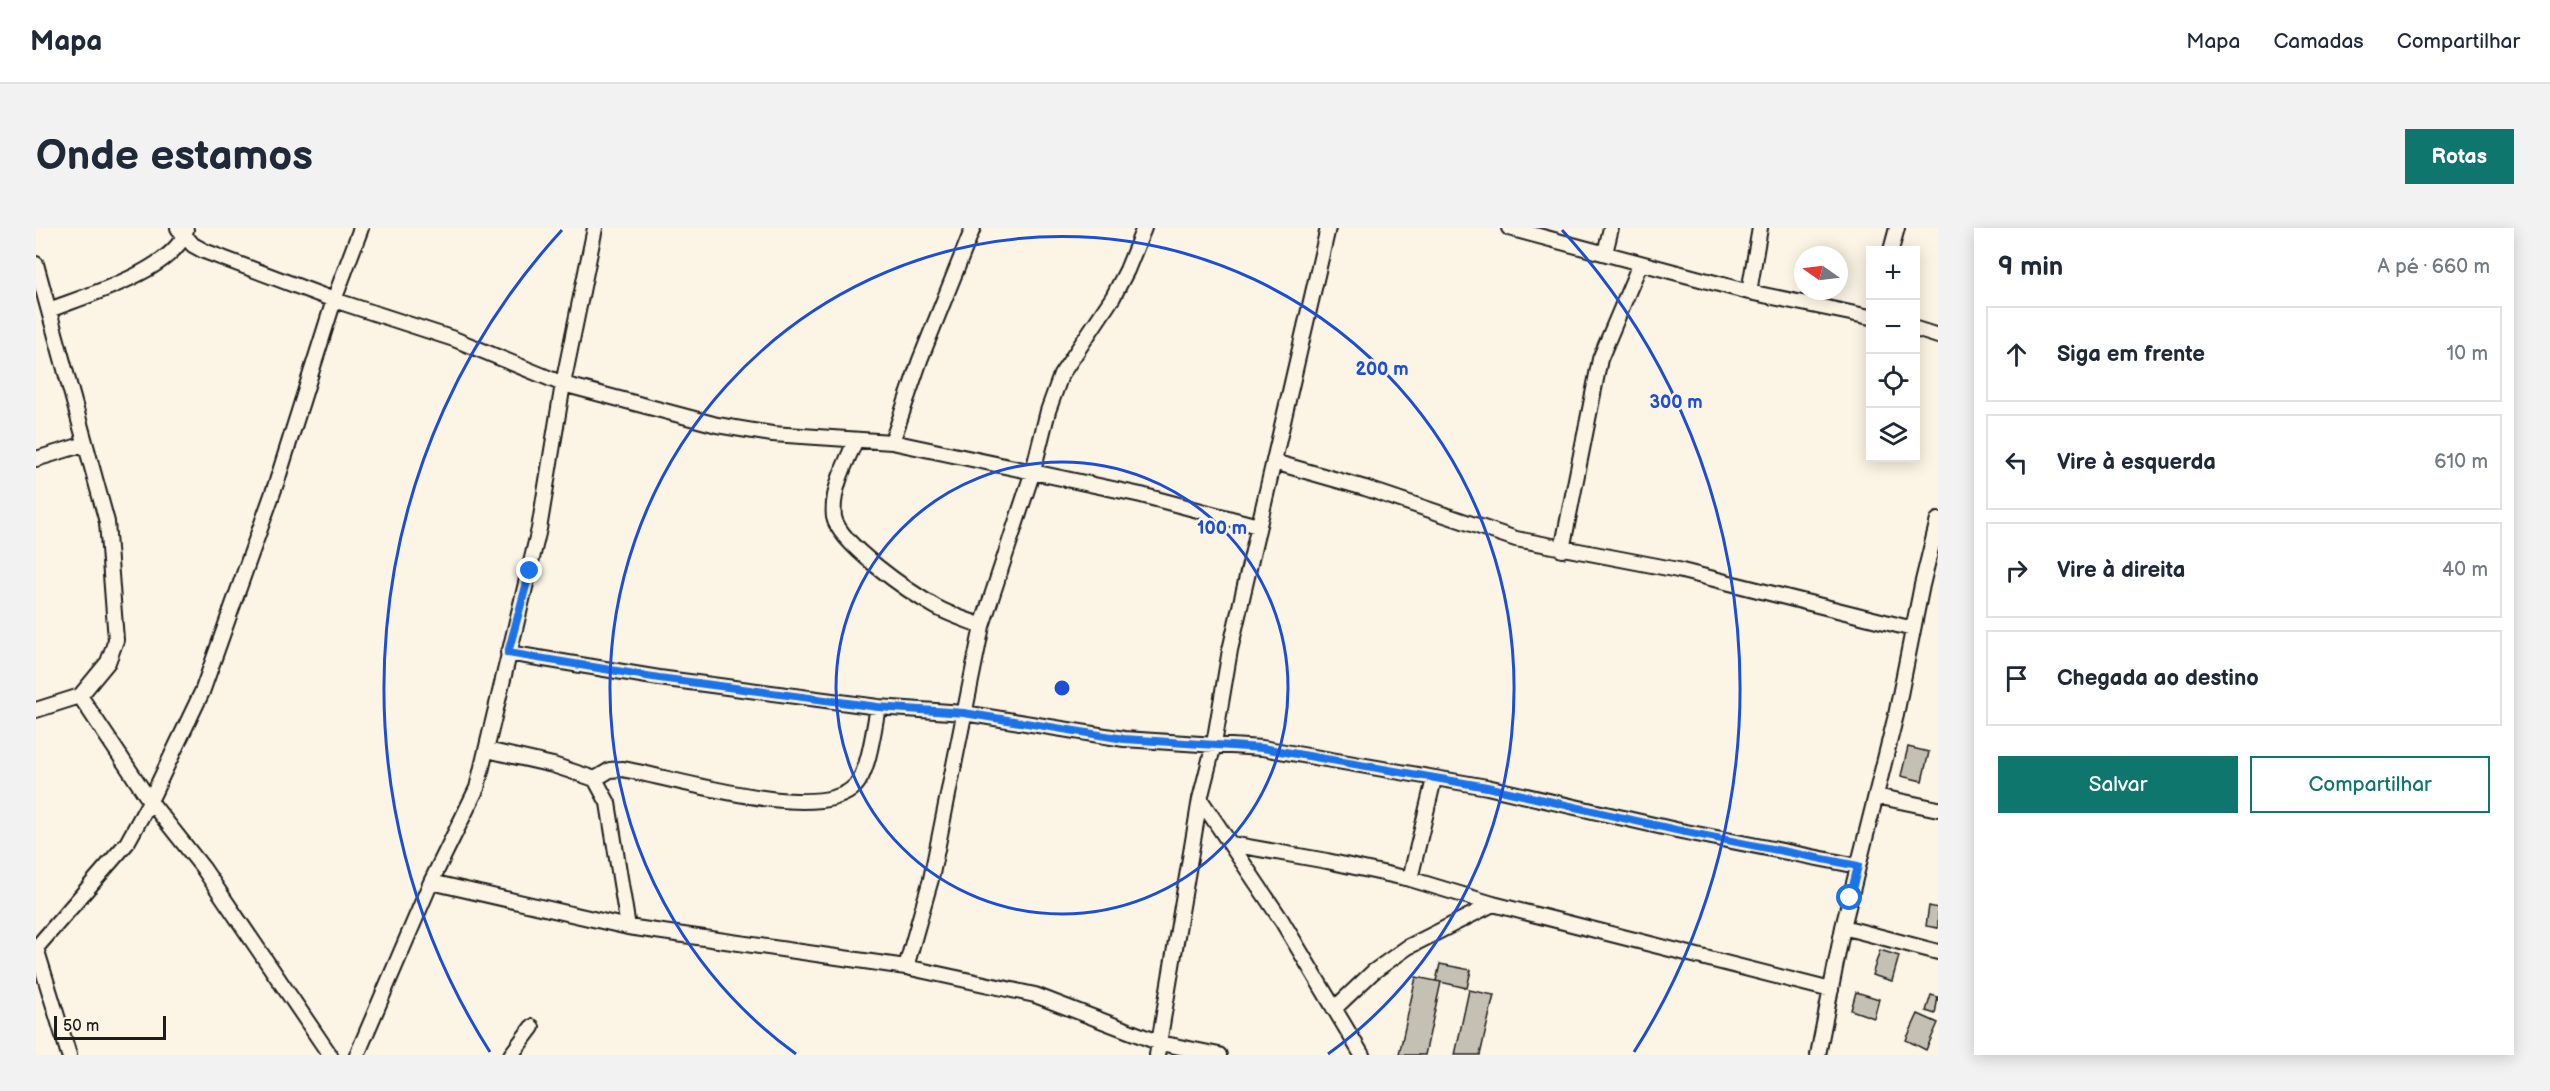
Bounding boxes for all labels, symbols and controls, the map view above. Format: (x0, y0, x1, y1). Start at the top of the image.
text: Mapa (30, 25, 102, 58)
text: Mapa (2186, 29, 2240, 54)
text: Camadas (2273, 29, 2364, 54)
text: Compartilhar (2397, 29, 2520, 54)
button: Rotas (2405, 129, 2514, 184)
text: Onde estamos (36, 131, 313, 182)
north arrow (1794, 246, 1848, 300)
map controls (1866, 246, 1920, 462)
button: + (1866, 246, 1920, 300)
text: 9 min (1998, 252, 2063, 283)
text: A pé · 660 m (2378, 255, 2490, 279)
button: − (1866, 300, 1920, 354)
icon: ahead (2000, 338, 2033, 371)
text: Siga em frente (2057, 341, 2205, 368)
text: 10 m (2447, 342, 2488, 366)
button: locate (1866, 354, 1920, 408)
text: 200 m (1355, 359, 1409, 380)
text: 300 m (1649, 392, 1703, 413)
button: layers (1866, 408, 1920, 462)
icon: left (2000, 446, 2033, 479)
text: Vire à esquerda (2057, 449, 2216, 476)
text: 610 m (2434, 450, 2488, 474)
text: 100 m (1197, 518, 1247, 539)
icon: right (2000, 554, 2033, 587)
route end (516, 557, 542, 583)
text: Vire à direita (2057, 557, 2185, 584)
text: 40 m (2442, 558, 2488, 582)
icon: arrive (2000, 662, 2033, 695)
text: Chegada ao destino (2057, 665, 2259, 692)
centre of rings (1052, 678, 1072, 698)
button: Salvar (1998, 756, 2238, 813)
button: Compartilhar (2250, 756, 2490, 813)
route start (1836, 884, 1862, 910)
scale bar (54, 1013, 166, 1040)
text: 50 m (63, 1017, 99, 1036)

